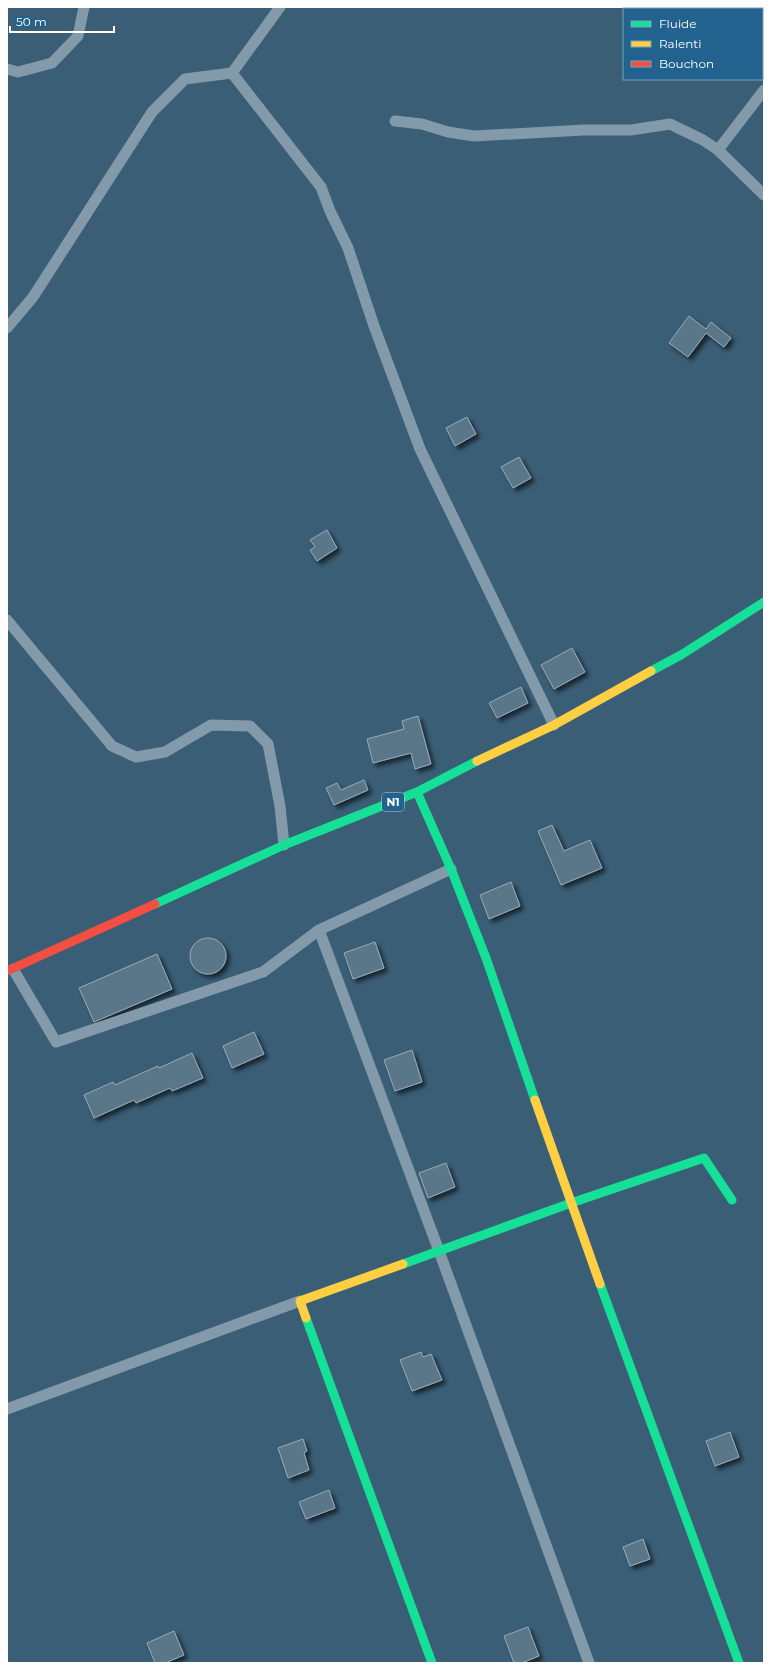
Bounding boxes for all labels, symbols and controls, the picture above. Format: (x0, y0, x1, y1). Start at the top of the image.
scale bar (10, 8, 114, 34)
legend (623, 8, 763, 80)
text: 50 m (16, 14, 47, 29)
text: Fluide (659, 16, 697, 31)
text: Ralenti (659, 36, 701, 51)
text: Bouchon (659, 56, 714, 71)
road number: N1 (382, 793, 404, 811)

